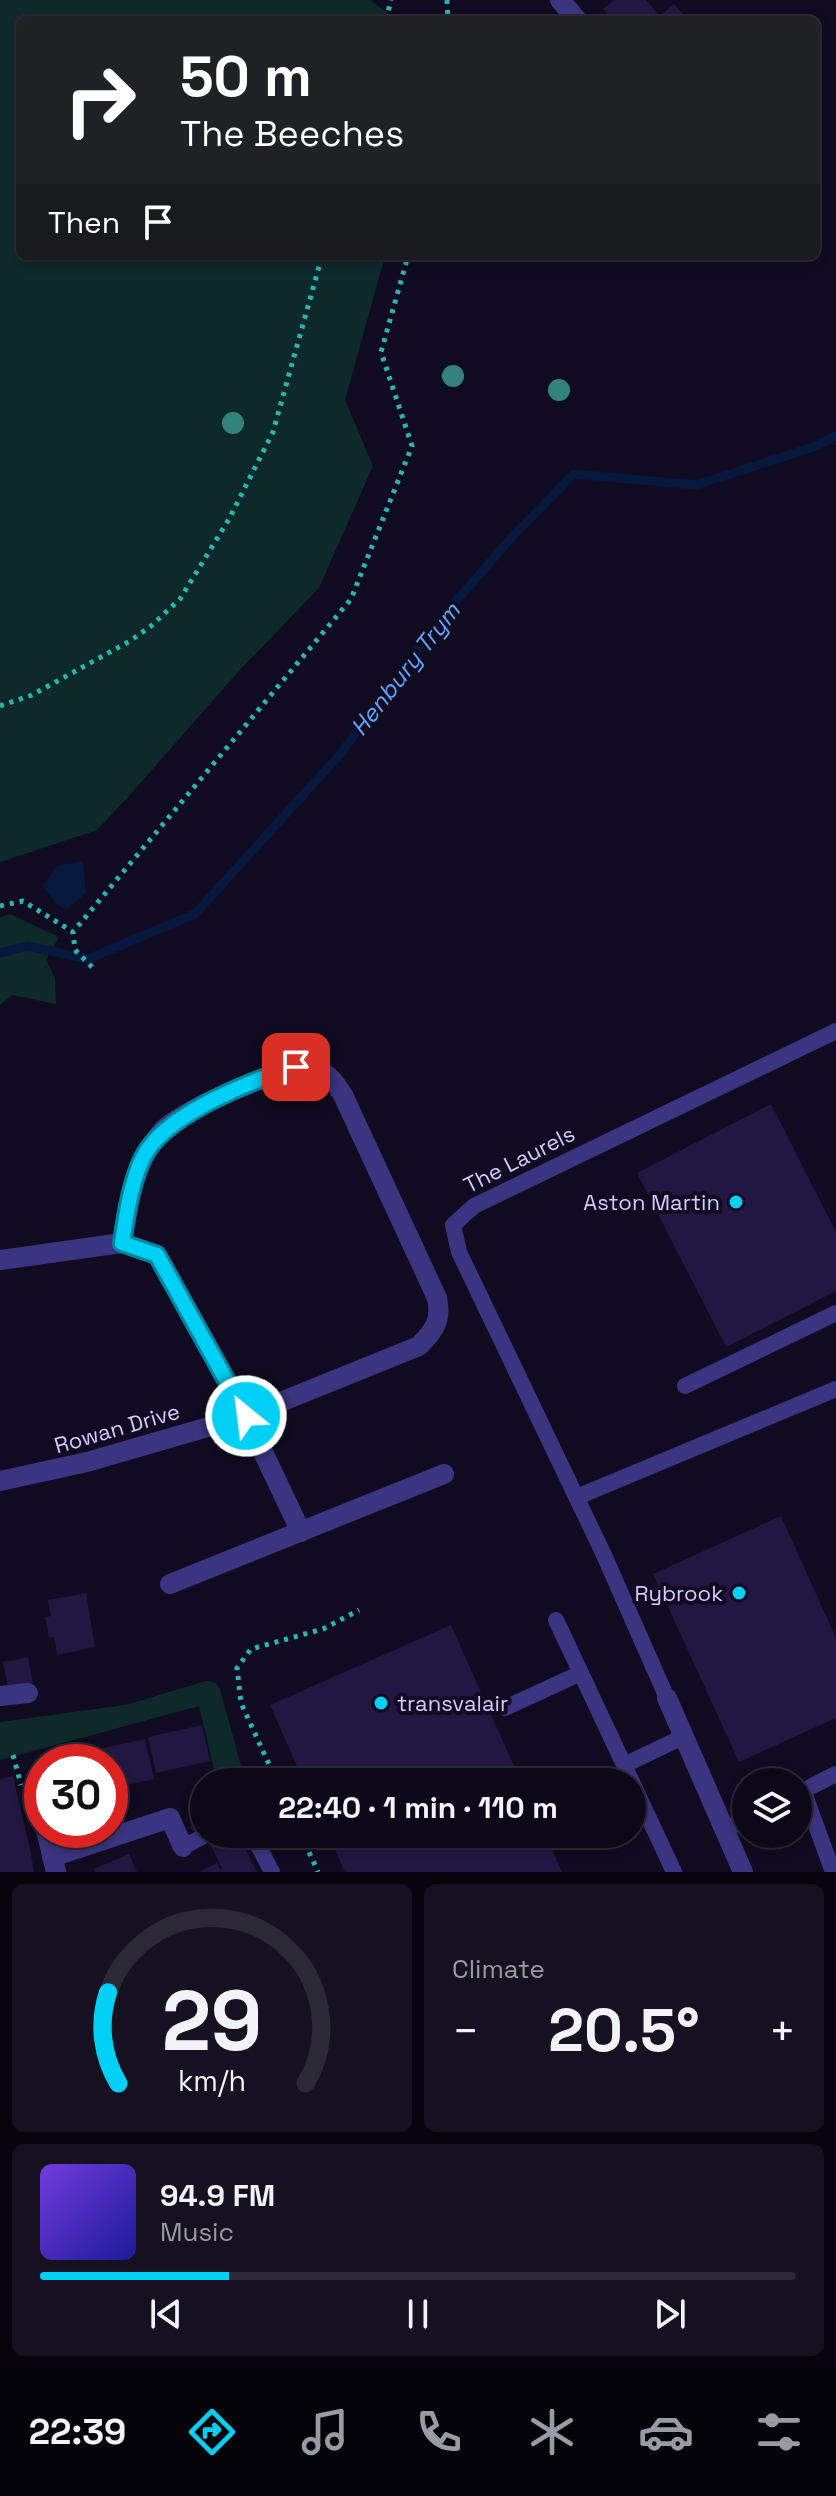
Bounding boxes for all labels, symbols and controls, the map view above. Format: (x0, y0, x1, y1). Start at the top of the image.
text: 50 m (180, 41, 312, 112)
icon: right (48, 48, 152, 152)
text: The Beeches (180, 111, 404, 157)
icon: arrive (136, 200, 180, 244)
text: Then (48, 203, 120, 242)
water label: Henbury Trym (343, 595, 468, 742)
pin (262, 1033, 330, 1101)
icon: arrive (274, 1045, 318, 1089)
street label: The Laurels (459, 1119, 579, 1199)
place label: Aston Martin (583, 1188, 720, 1216)
marker: Aston Martin (727, 1193, 745, 1211)
position arrow (204, 1374, 288, 1458)
street label: Rowan Drive (51, 1397, 183, 1459)
place label: Rybrook (635, 1579, 723, 1607)
marker: Rybrook (730, 1584, 748, 1602)
place label: transvalair (397, 1689, 508, 1717)
marker: transvalair (372, 1694, 390, 1712)
speed limit sign: 30 (24, 1744, 128, 1848)
map controls (732, 1768, 812, 1848)
button: layers (732, 1768, 812, 1848)
text: 22:40 · 1 min · 110 m (278, 1788, 558, 1827)
text: Climate (452, 1952, 545, 1986)
text: 29 (162, 1968, 262, 2074)
text: 20.5° (548, 1992, 700, 2069)
text: − (452, 2003, 479, 2059)
text: + (769, 2003, 796, 2059)
text: km/h (178, 2063, 246, 2099)
text: 94.9 FM (160, 2176, 275, 2215)
text: Music (160, 2215, 234, 2249)
icon: previous (144, 2292, 188, 2336)
icon: pause (396, 2292, 440, 2336)
icon: next (648, 2292, 692, 2336)
icon: directions (184, 2404, 240, 2460)
icon: music (297, 2404, 353, 2460)
icon: phone (411, 2404, 467, 2460)
icon: climate (524, 2404, 580, 2460)
icon: car (638, 2404, 694, 2460)
icon: filters (751, 2404, 807, 2460)
text: 22:39 (29, 2409, 126, 2455)

